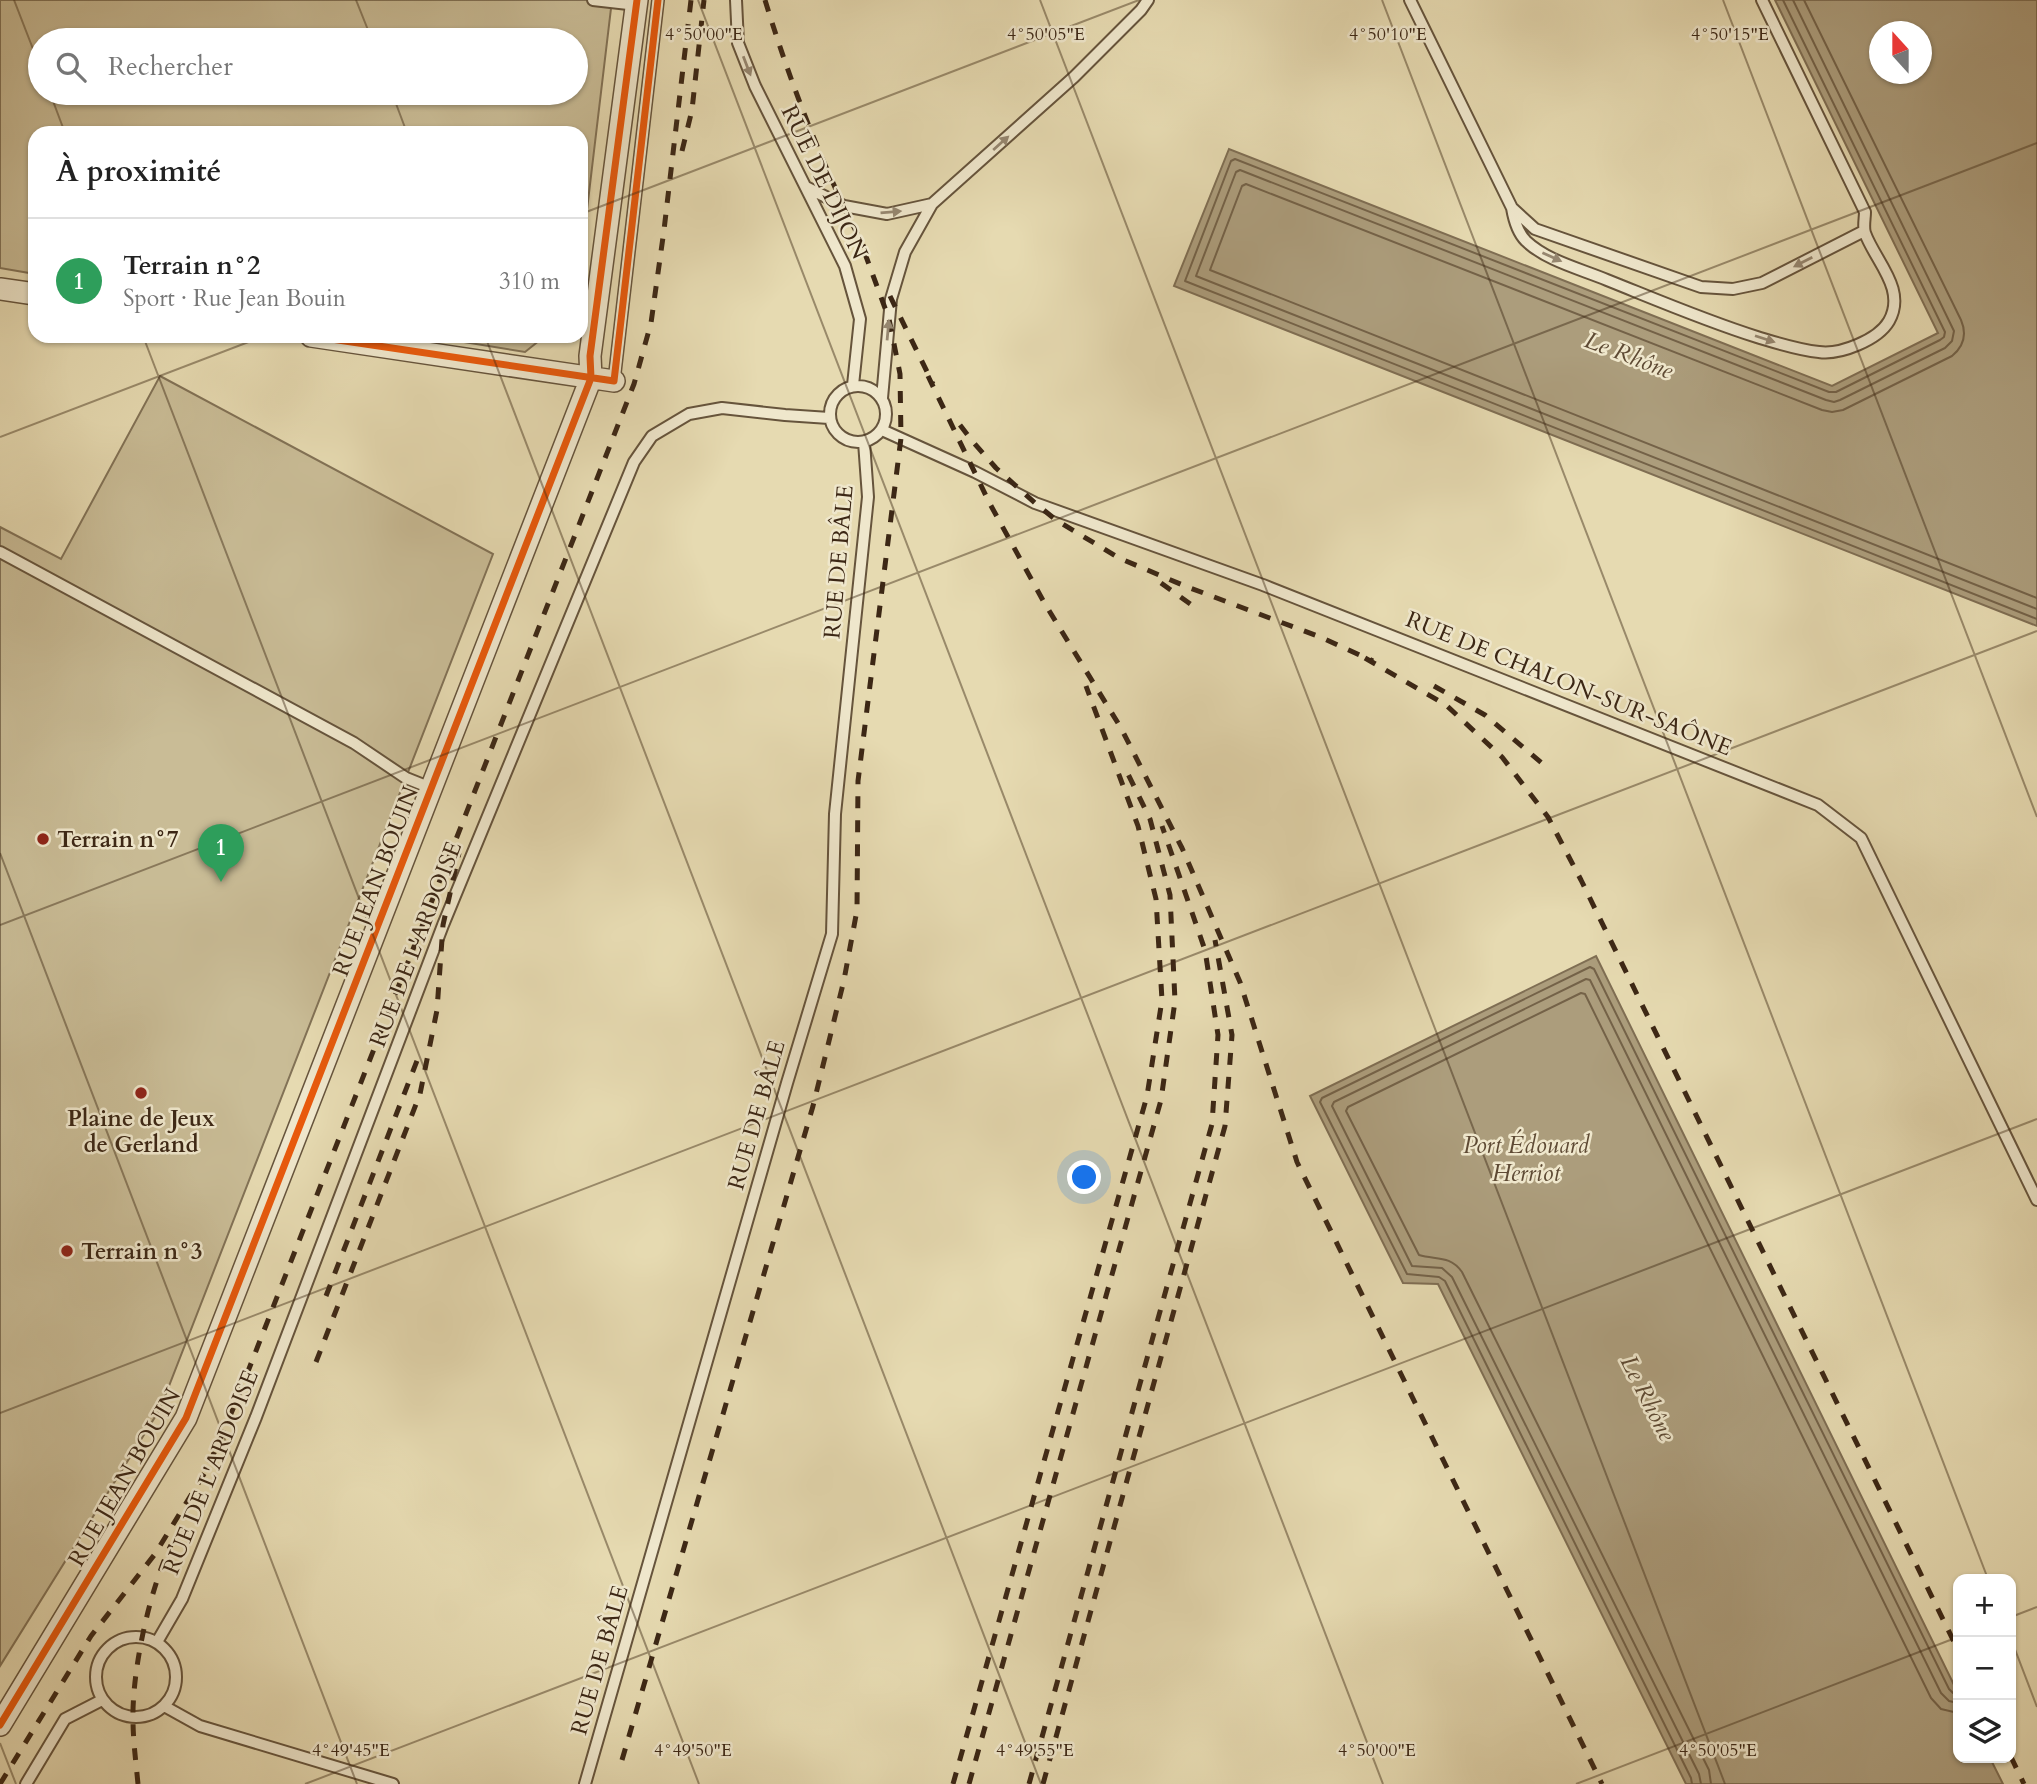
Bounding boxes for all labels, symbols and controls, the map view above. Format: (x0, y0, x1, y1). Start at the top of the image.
north arrow (1869, 21, 1932, 84)
text: 4°50'00"E (665, 22, 743, 47)
text: 4°50'05"E (1007, 22, 1085, 47)
text: 4°50'10"E (1349, 22, 1427, 47)
text: 4°50'15"E (1691, 22, 1769, 47)
search box (28, 28, 588, 105)
icon: search (52, 48, 90, 86)
text: Rechercher (108, 49, 233, 84)
one-way arrow (742, 56, 753, 77)
street label: RUE DE DIJON (774, 100, 875, 265)
one-way arrow (992, 135, 1010, 151)
text: À proximité (56, 151, 221, 192)
one-way arrow (880, 206, 902, 217)
text: Terrain n°2 (123, 248, 260, 283)
one-way arrow (1542, 252, 1563, 263)
one-way arrow (1793, 256, 1813, 267)
text: 1 (73, 266, 85, 297)
text: 310 m (499, 266, 560, 297)
text: Sport · Rue Jean Bouin (123, 283, 346, 314)
one-way arrow (883, 319, 894, 341)
water label: Le Rhône (1580, 324, 1679, 388)
one-way arrow (1754, 334, 1775, 345)
street label: RUE DE BÂLE (815, 484, 861, 640)
street label: RUE DE CHALON-SUR-SAÔNE (1401, 603, 1737, 763)
street label: RUE JEAN BOUIN (325, 781, 426, 981)
place label: Terrain n°7 (57, 824, 179, 855)
pin: 1 (198, 824, 244, 882)
marker: Terrain n°7 (35, 831, 51, 847)
street label: RUE DE L'ARDOISE (362, 837, 469, 1051)
street label: RUE DE BÂLE (719, 1036, 793, 1194)
marker: Plaine de Jeux de Gerland (133, 1085, 149, 1101)
place label: Plaine de Jeux de Gerland (67, 1103, 215, 1160)
water label: Port Édouard Herriot (1463, 1129, 1591, 1190)
your location (1067, 1160, 1101, 1194)
place label: Terrain n°3 (81, 1236, 202, 1267)
marker: Terrain n°3 (59, 1243, 75, 1259)
water label: Le Rhône (1612, 1350, 1684, 1448)
street label: RUE DE L'ARDOISE (155, 1365, 266, 1579)
street label: RUE JEAN BOUIN (61, 1382, 188, 1572)
map controls (1953, 1574, 2016, 1763)
button: + (1953, 1574, 2016, 1637)
street label: RUE DE BÂLE (562, 1581, 636, 1739)
button: − (1953, 1637, 2016, 1700)
button: layers (1953, 1700, 2016, 1763)
text: 4°49'45"E (312, 1738, 390, 1763)
text: 4°49'50"E (654, 1738, 732, 1763)
text: 4°49'55"E (996, 1738, 1074, 1763)
text: 4°50'00"E (1338, 1738, 1416, 1763)
text: 4°50'05"E (1679, 1738, 1757, 1763)

